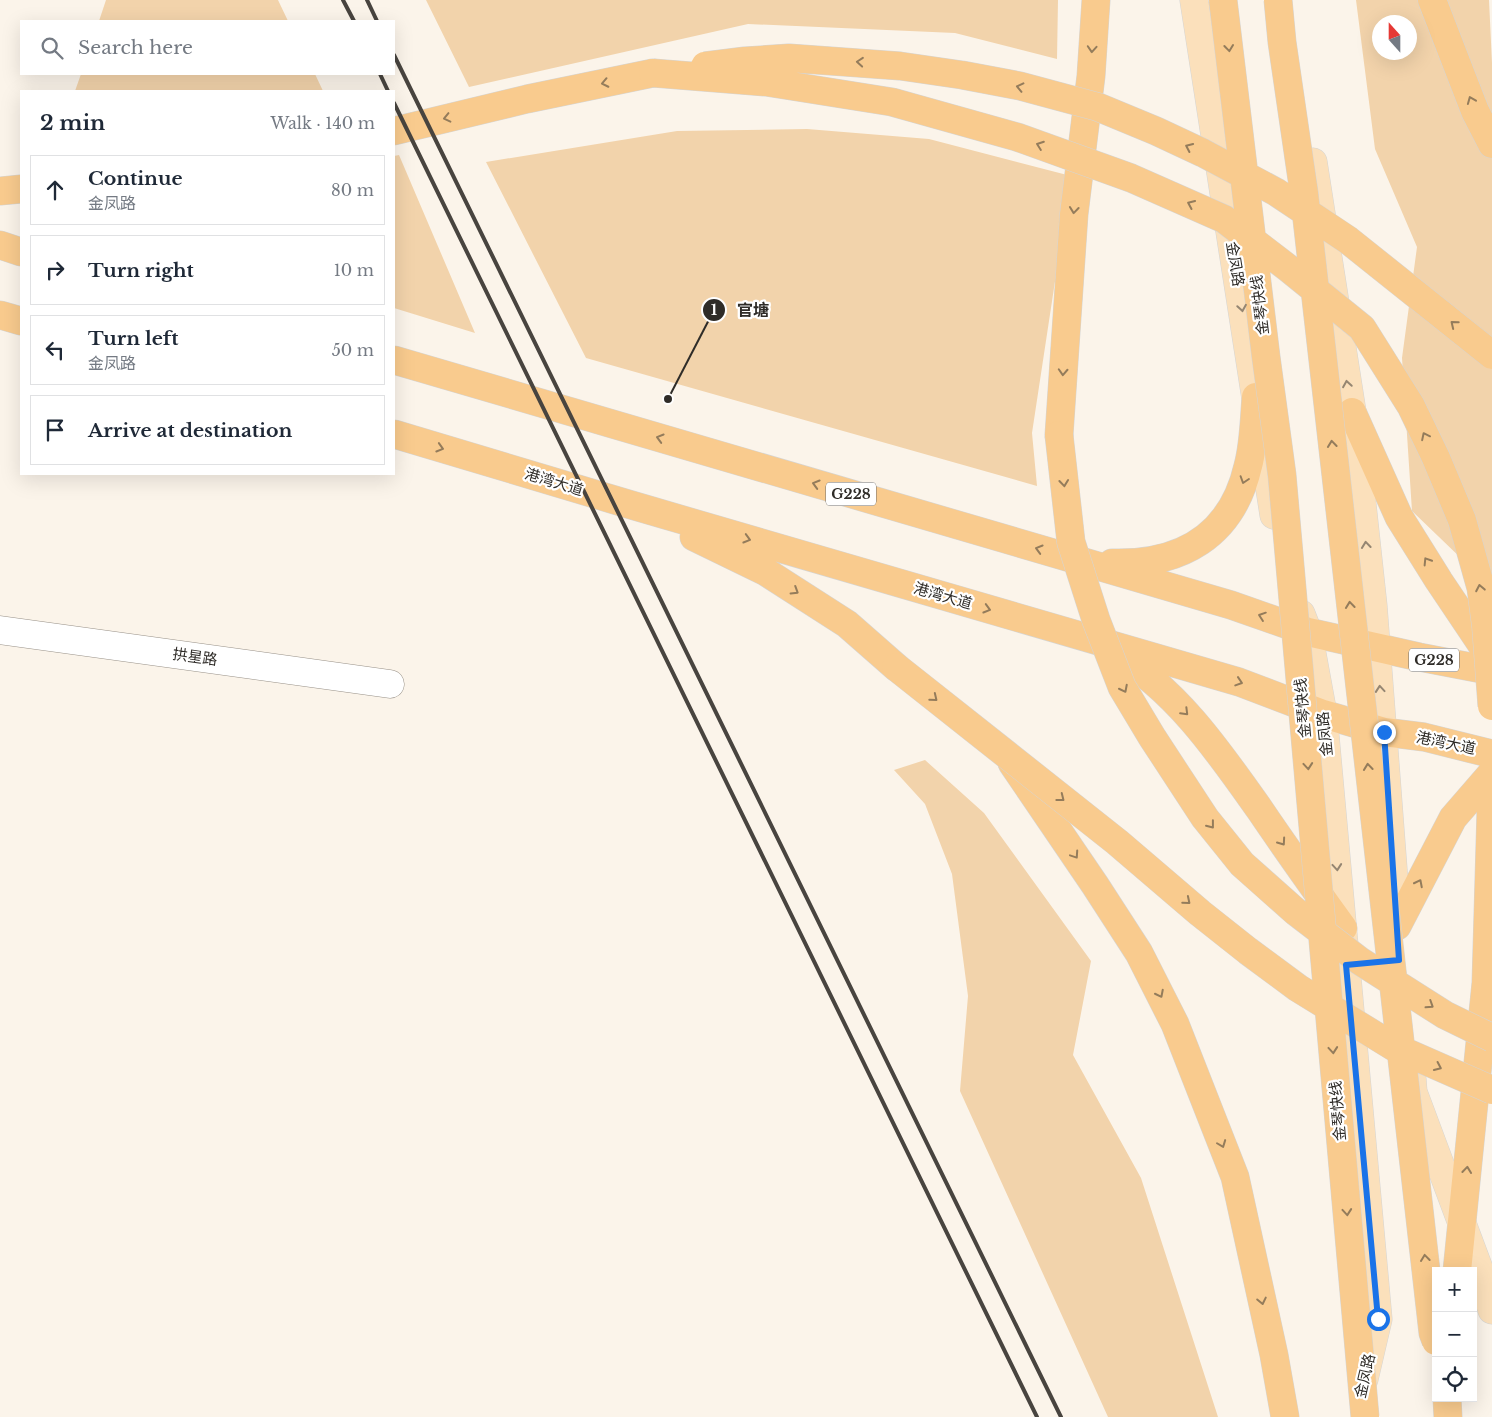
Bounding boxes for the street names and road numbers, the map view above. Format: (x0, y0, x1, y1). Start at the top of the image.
street label: 金凤路 (1223, 240, 1248, 288)
street label: 金琴快线 (1246, 274, 1273, 336)
street label: 港湾大道 (523, 464, 586, 499)
road number: G228 (826, 482, 876, 506)
street label: 港湾大道 (912, 578, 975, 613)
street label: 拱星路 (171, 644, 219, 669)
road number: G228 (1409, 648, 1459, 672)
street label: 金琴快线 (1290, 677, 1315, 739)
street label: 金凤路 (1313, 711, 1336, 757)
street label: 港湾大道 (1415, 727, 1477, 758)
street label: 金琴快线 (1325, 1080, 1350, 1142)
street label: 金凤路 (1350, 1352, 1379, 1400)

